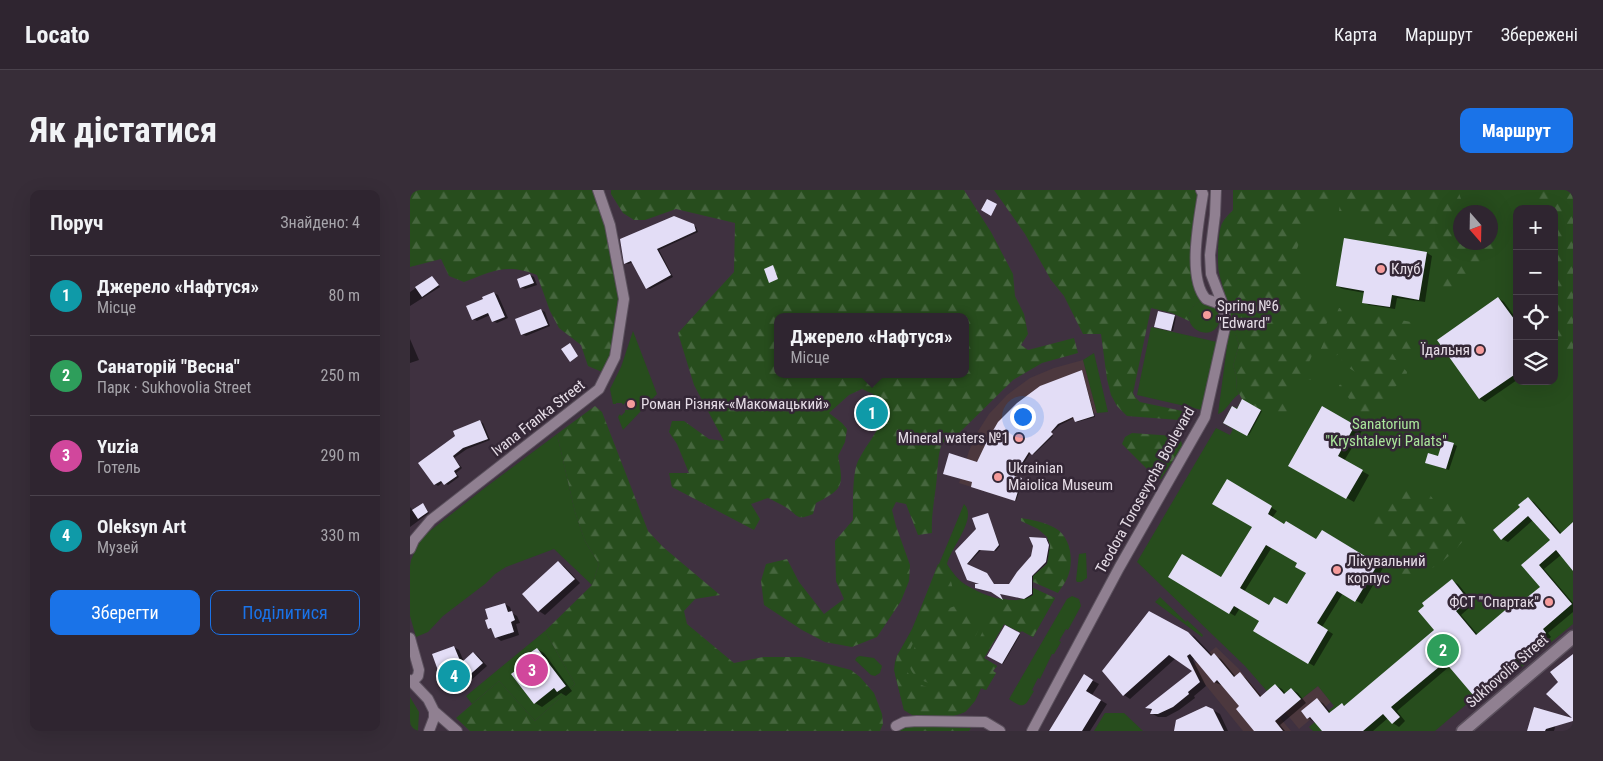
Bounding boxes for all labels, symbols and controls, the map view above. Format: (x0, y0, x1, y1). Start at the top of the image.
text: Locato (25, 21, 90, 49)
text: Карта (1334, 24, 1377, 45)
text: Маршрут (1405, 24, 1473, 45)
text: Збережені (1501, 24, 1578, 45)
button: Маршрут (1460, 108, 1573, 153)
text: Як дістатися (30, 110, 217, 151)
north arrow (1453, 205, 1498, 250)
map controls (1513, 205, 1558, 385)
button: + (1513, 205, 1558, 250)
text: Поруч (50, 211, 103, 235)
text: Знайдено: 4 (280, 213, 360, 232)
button: − (1513, 250, 1558, 295)
place label: Клуб (1391, 260, 1421, 278)
marker: Клуб (1375, 263, 1387, 275)
text: Джерело «Нафтуся» (97, 275, 259, 298)
text: 1 (62, 286, 70, 305)
text: 80 m (328, 286, 360, 305)
button: locate (1513, 295, 1558, 340)
place label: Spring №6 "Edward" (1217, 297, 1279, 332)
text: Місце (97, 298, 136, 317)
marker: Spring №6 "Edward" (1201, 309, 1213, 321)
popup (774, 313, 969, 378)
text: Джерело «Нафтуся» (791, 325, 952, 348)
button: layers (1513, 340, 1558, 385)
place label: Їдальня (1420, 341, 1470, 359)
marker: Їдальня (1474, 344, 1486, 356)
text: Місце (791, 348, 830, 367)
text: Санаторій "Весна" (97, 355, 240, 378)
text: 2 (62, 366, 70, 385)
text: 250 m (321, 366, 360, 385)
street label: Ivana Franka Street (488, 376, 588, 460)
text: Парк · Sukhovolia Street (97, 378, 251, 397)
pin: 1 (856, 394, 888, 432)
place label: Роман Різняк-«Макомацький» (641, 395, 829, 413)
marker: Роман Різняк-«Макомацький» (625, 398, 637, 410)
your location (1010, 404, 1036, 430)
street label: Teodora Torosevycha Boulevard (1092, 404, 1198, 576)
park label: Sanatorium "Kryshtalevyi Palats" (1325, 415, 1447, 450)
place label: Mineral waters №1 (898, 429, 1009, 447)
marker: Mineral waters №1 (1013, 432, 1025, 444)
text: Yuzia (97, 435, 139, 458)
text: 3 (62, 446, 70, 465)
text: 290 m (321, 446, 360, 465)
text: Готель (97, 458, 141, 477)
place label: Ukrainian Maiolica Museum (1008, 459, 1113, 494)
marker: Ukrainian Maiolica Museum (992, 471, 1004, 483)
text: Oleksyn Art (97, 515, 186, 538)
text: 4 (62, 526, 70, 545)
text: 330 m (321, 526, 360, 545)
text: Музей (97, 538, 139, 557)
place label: Лікувальний корпус (1347, 552, 1426, 587)
marker: Лікувальний корпус (1331, 564, 1343, 576)
button: Зберегти (50, 590, 200, 635)
button: Поділитися (210, 590, 360, 635)
place label: ФСТ "Спартак" (1449, 593, 1539, 611)
marker: ФСТ "Спартак" (1543, 596, 1555, 608)
street label: Sukhovolia Street (1462, 630, 1552, 712)
pin: 2 (1427, 631, 1459, 669)
pin: 3 (516, 651, 548, 689)
pin: 4 (438, 657, 470, 695)

